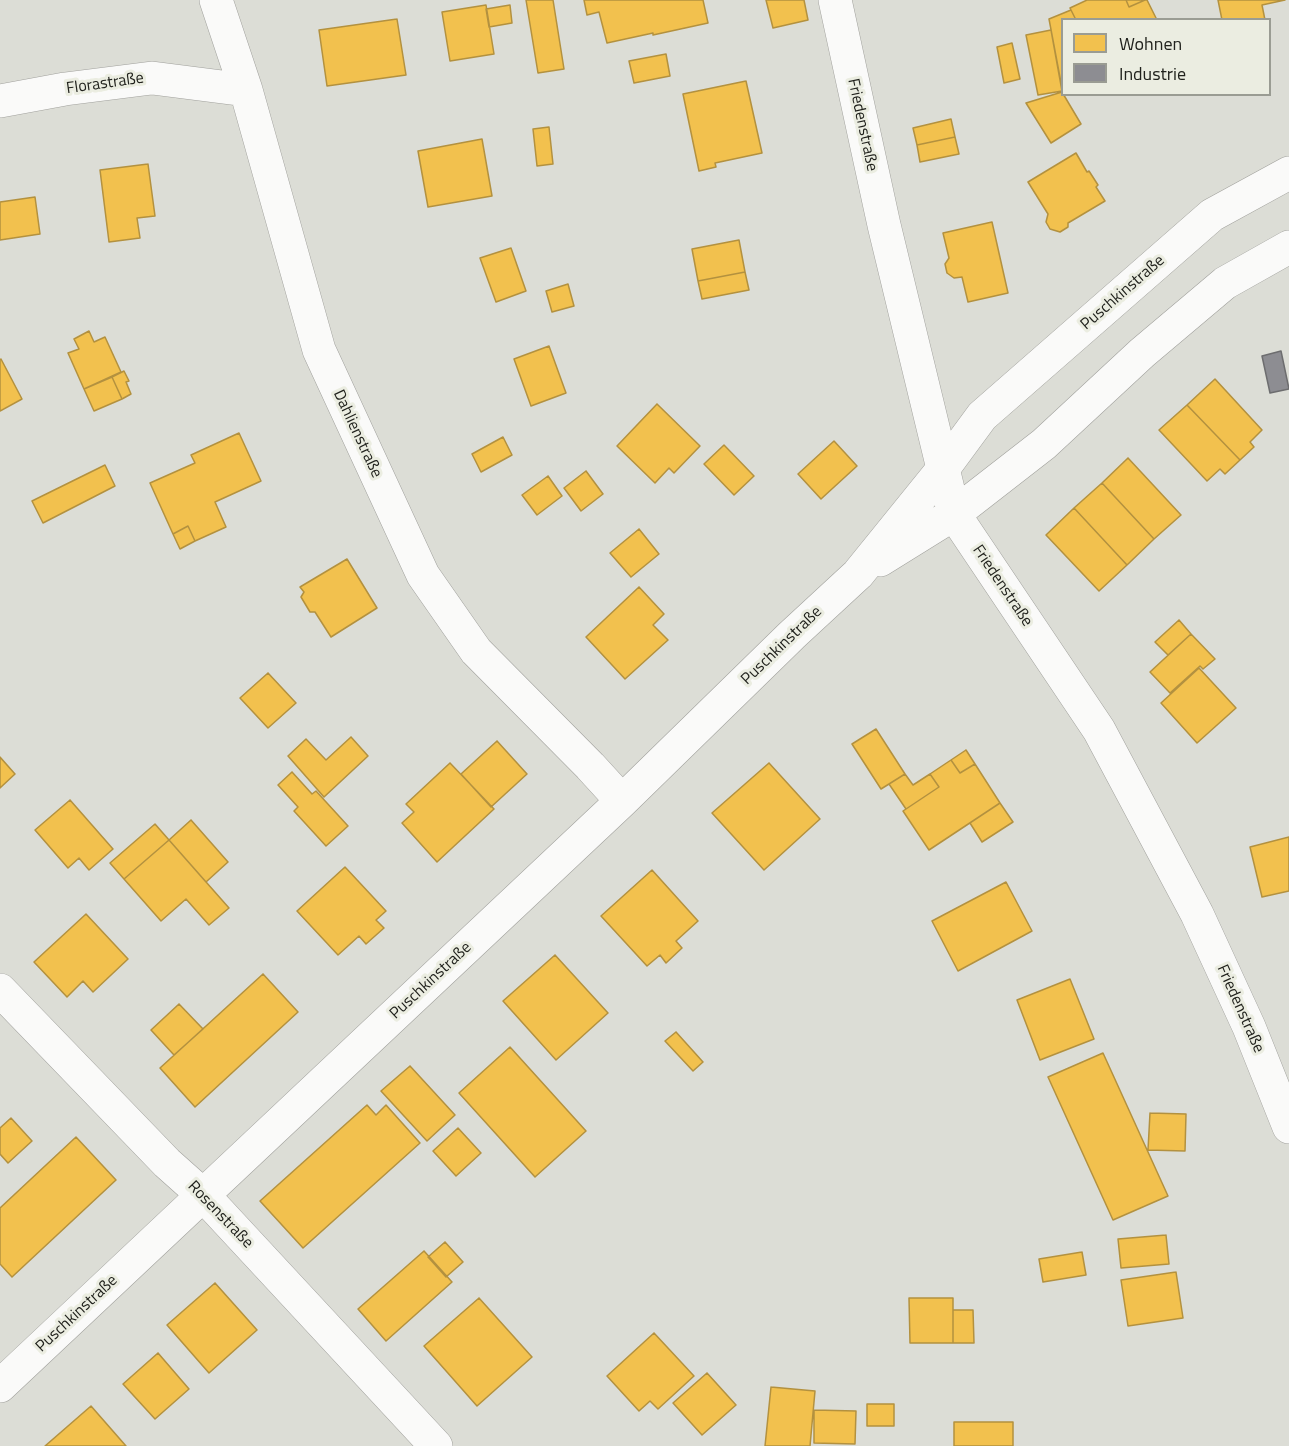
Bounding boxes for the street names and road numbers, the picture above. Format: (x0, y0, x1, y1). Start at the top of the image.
street label: Florastraße (65, 69, 145, 99)
street label: Friedenstraße (843, 77, 881, 173)
street label: Puschkinstraße (1077, 251, 1169, 335)
street label: Dahlienstraße (328, 387, 386, 481)
street label: Friedenstraße (968, 542, 1036, 630)
street label: Puschkinstraße (738, 603, 826, 689)
street label: Puschkinstraße (386, 938, 476, 1024)
street label: Friedenstraße (1212, 962, 1268, 1056)
street label: Rosenstraße (183, 1177, 257, 1253)
street label: Puschkinstraße (32, 1271, 122, 1357)

